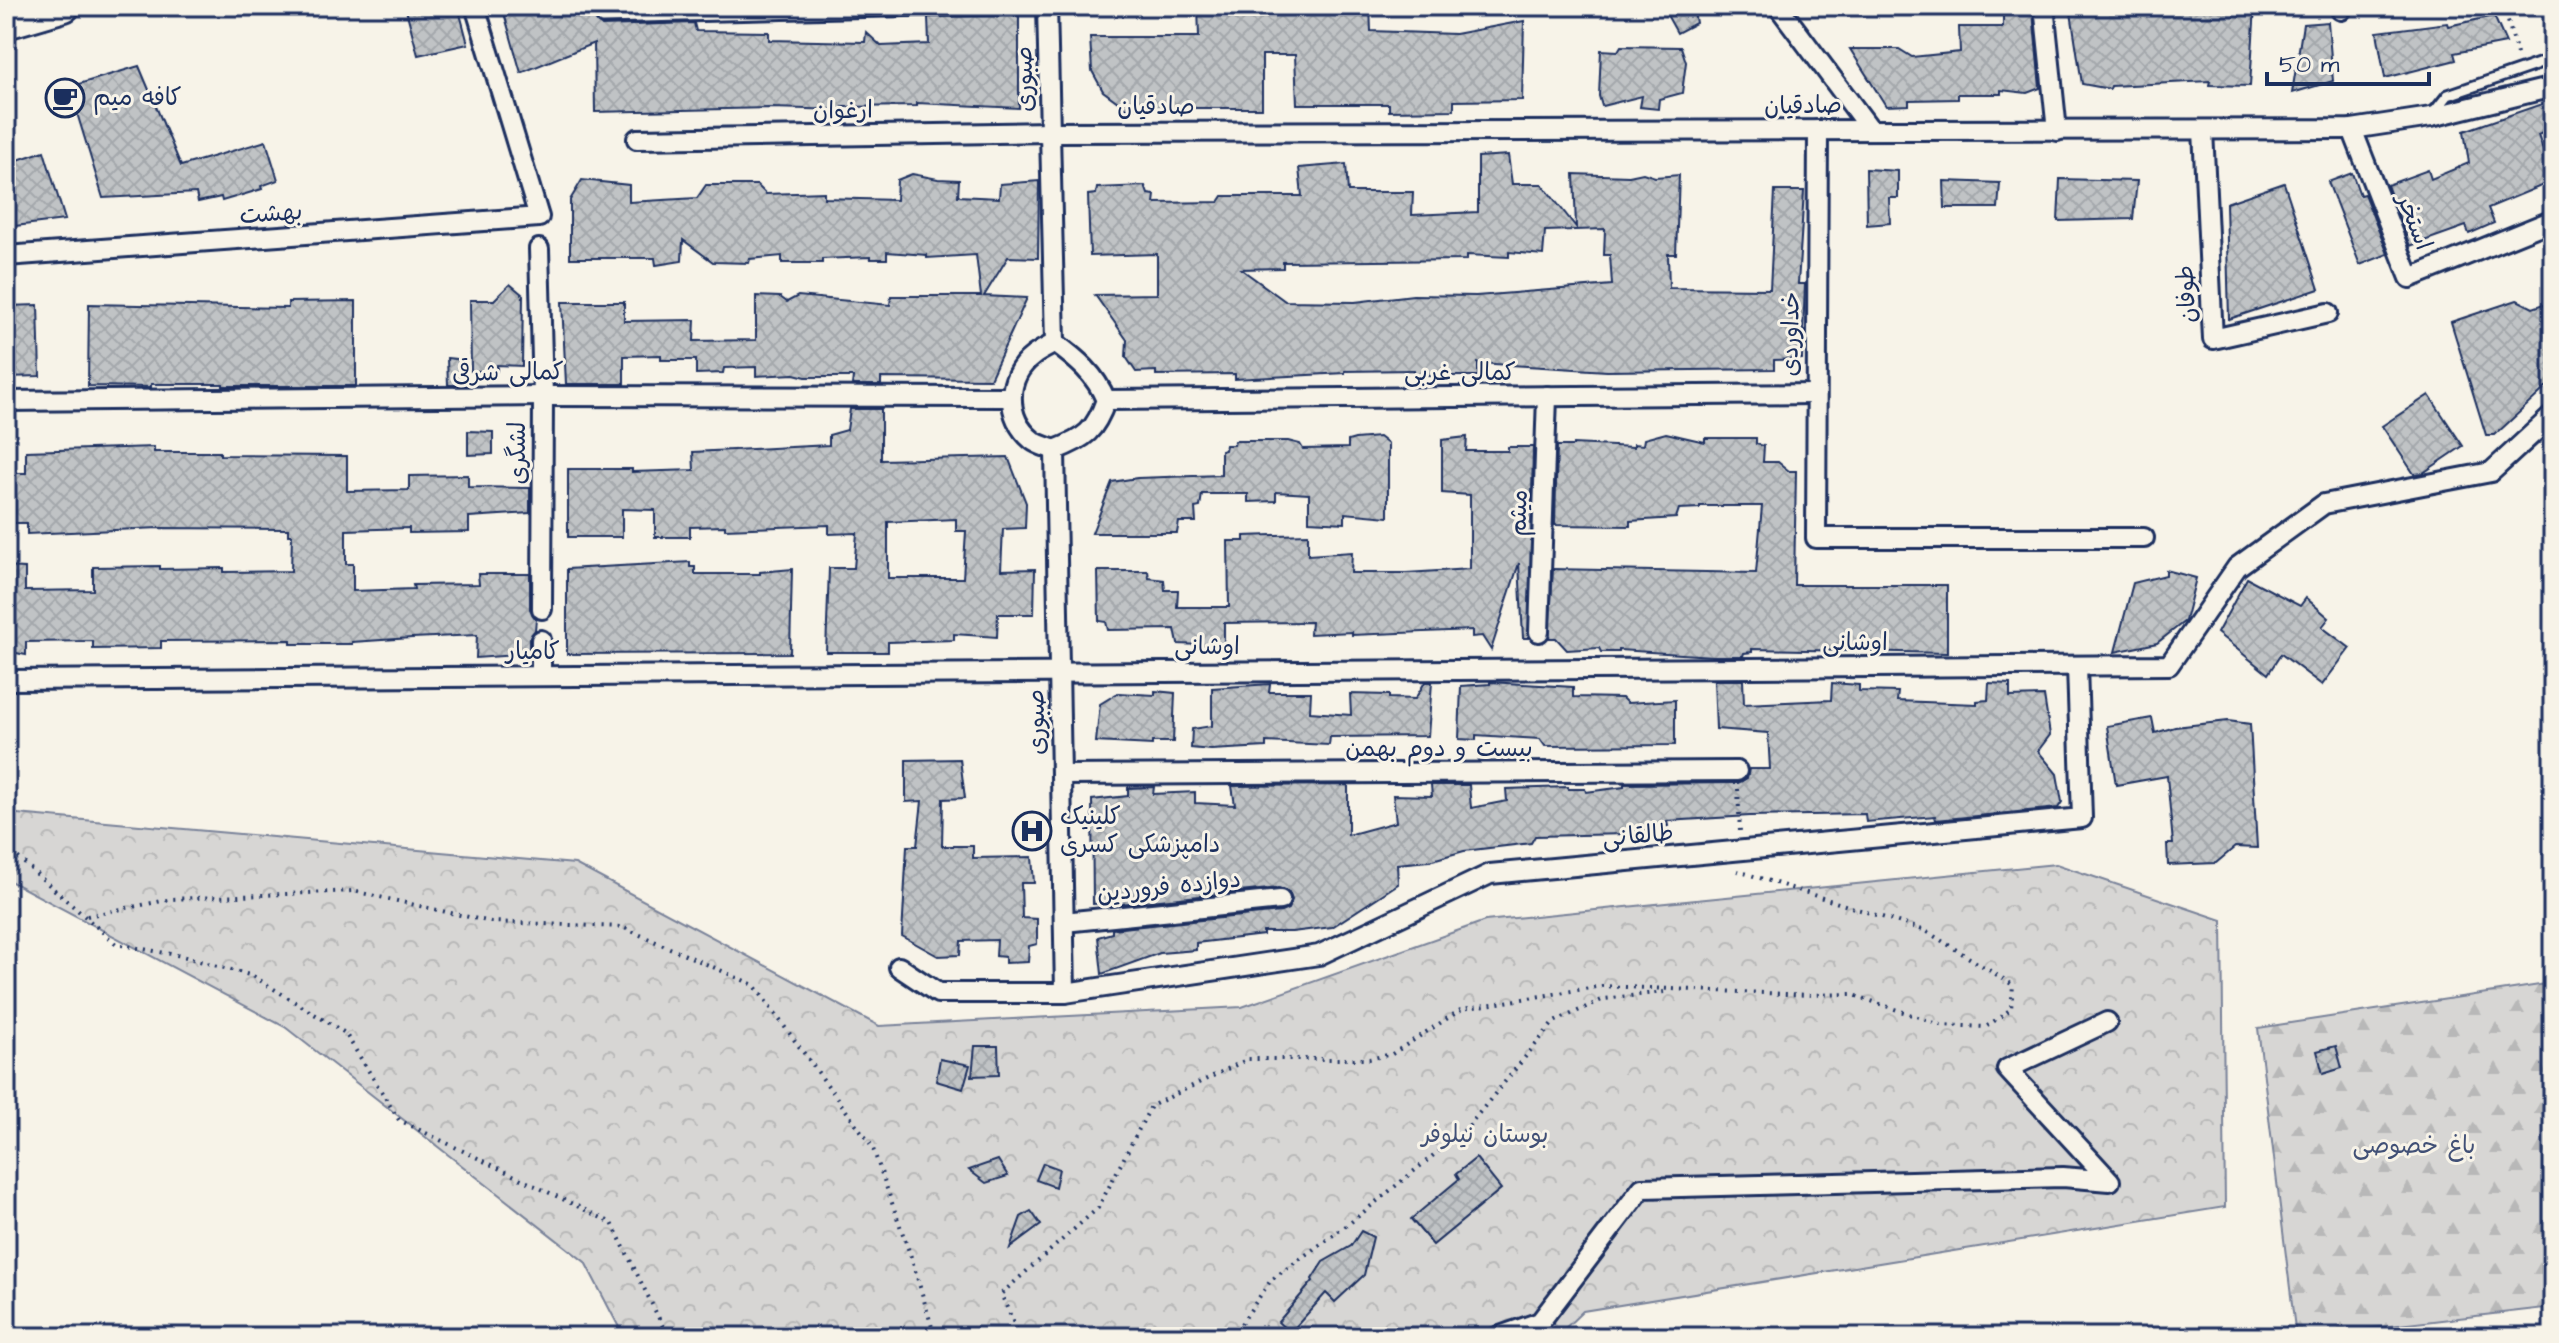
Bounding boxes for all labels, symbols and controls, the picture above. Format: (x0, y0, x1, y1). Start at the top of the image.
scale bar (2267, 36, 2429, 86)
street label: صبوری (1007, 46, 1043, 112)
text: 50 m (2279, 48, 2340, 82)
cafe icon: کافه میم (44, 77, 86, 119)
place label: کافه میم (93, 81, 182, 115)
street label: صادقیان (1764, 88, 1842, 124)
street label: صادقیان (1117, 90, 1195, 124)
street label: ارغوان (813, 93, 873, 129)
street label: استخر (2387, 187, 2440, 255)
street label: بهشت (238, 195, 304, 233)
street label: طوفان (2169, 264, 2205, 324)
street label: خداوردی (1773, 291, 1809, 377)
street label: کمالی شرقی (452, 355, 564, 391)
street label: کمالی غربی (1404, 356, 1516, 390)
street label: لشگری (501, 422, 535, 484)
street label: میثم (1501, 489, 1537, 537)
street label: اوشانی (1822, 626, 1888, 660)
street label: اوشانی (1174, 630, 1240, 664)
street label: کامیار (504, 635, 560, 669)
street label: صبوری (1019, 689, 1055, 755)
street label: بیست و دوم بهمن (1345, 732, 1533, 767)
place label: کلینیک دامپزشکی کسری (1060, 800, 1220, 862)
hospital icon: کلینیک دامپزشکی کسری (1011, 810, 1053, 852)
street label: طالقانی (1601, 816, 1675, 856)
street label: دوازده فروردین (1095, 863, 1243, 911)
park label: بوستان نیلوفر (1419, 1118, 1549, 1152)
park label: باغ خصوصی (2352, 1129, 2476, 1163)

